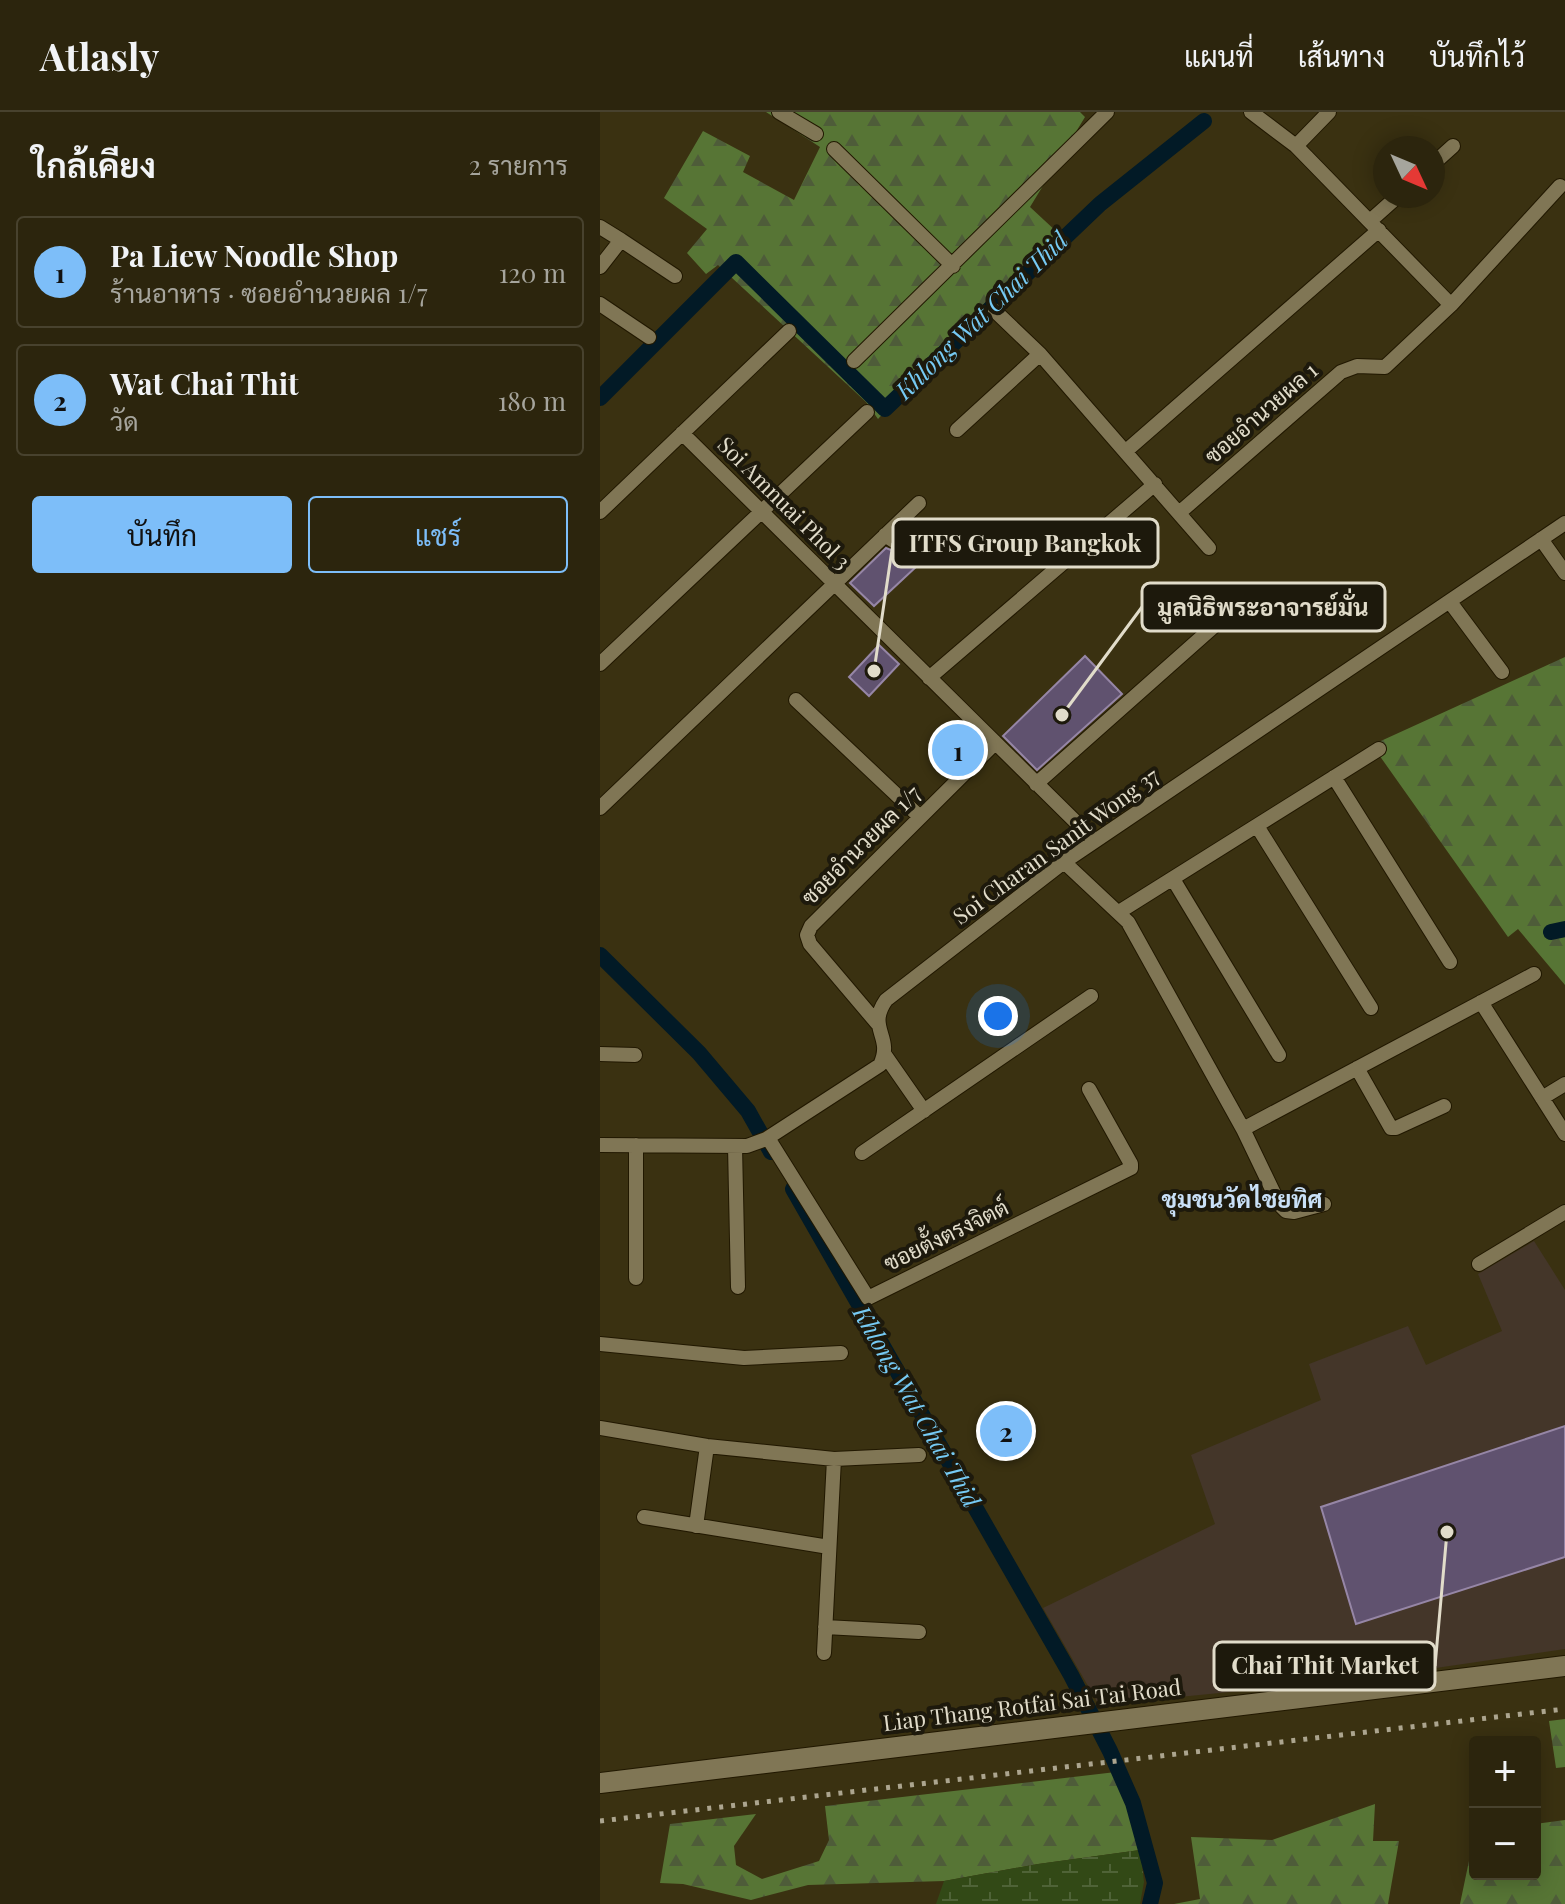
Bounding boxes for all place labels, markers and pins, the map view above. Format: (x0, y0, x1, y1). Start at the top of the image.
callout: ITFS Group Bangkok (893, 519, 1158, 567)
callout: มูลนิธิพระอาจารย์มั่น (1142, 583, 1385, 631)
pin: 1 (932, 720, 984, 780)
pin: 2 (980, 1401, 1032, 1461)
callout: Chai Thit Market (1214, 1642, 1435, 1690)

